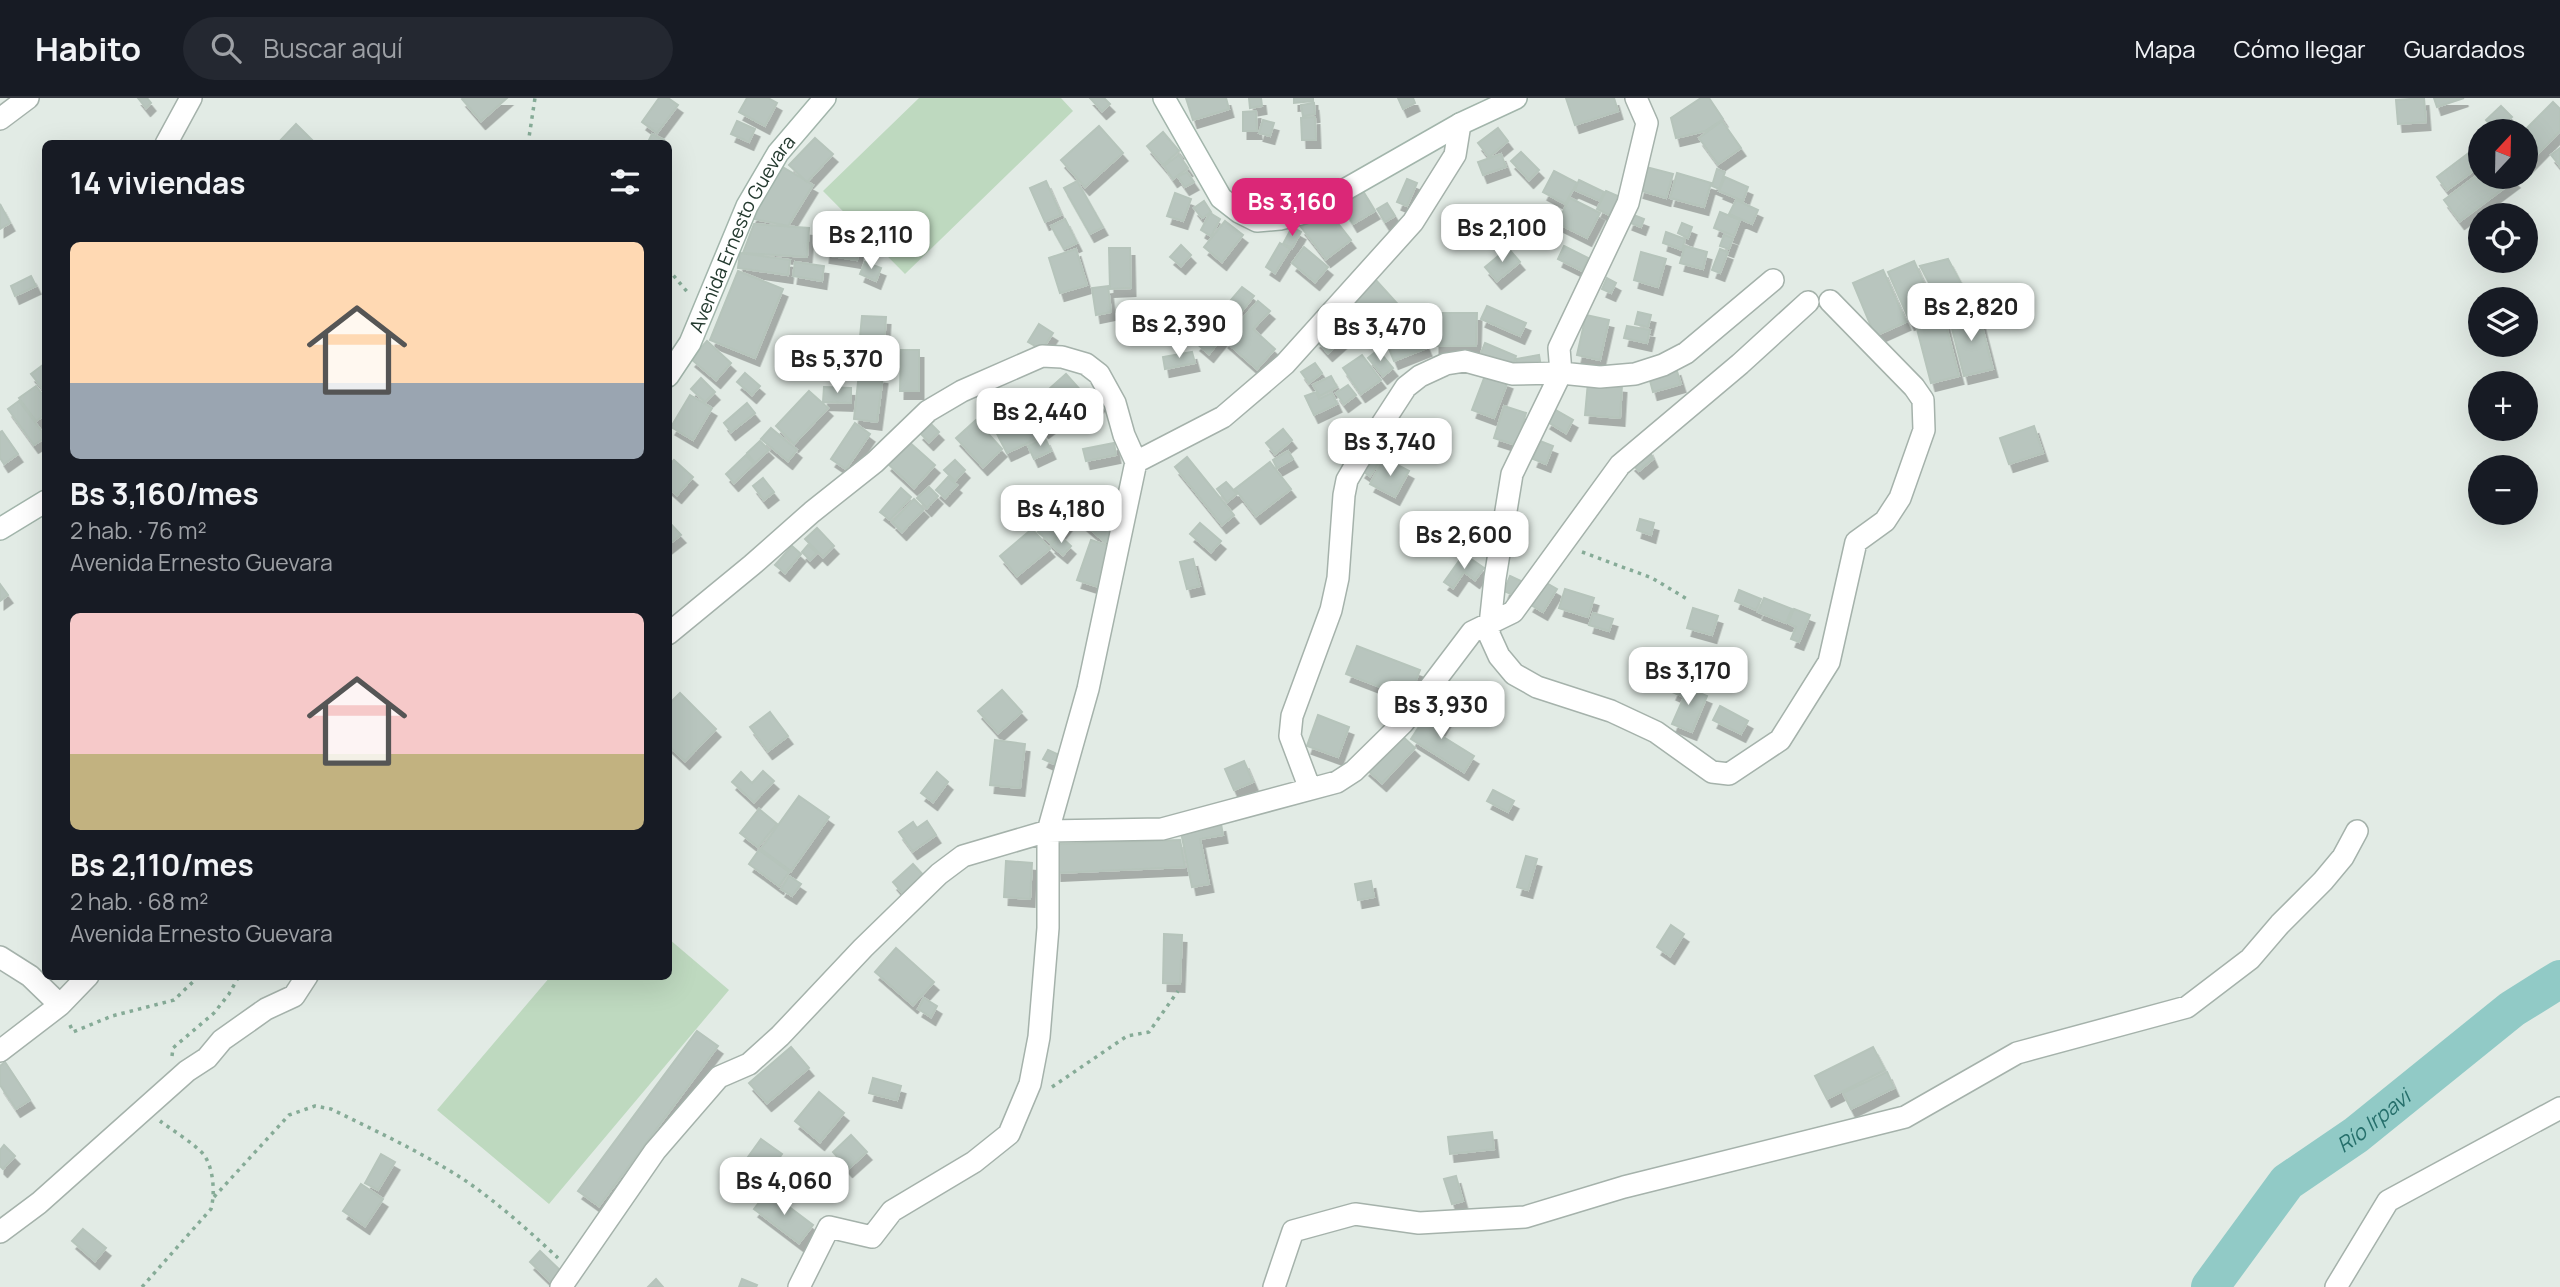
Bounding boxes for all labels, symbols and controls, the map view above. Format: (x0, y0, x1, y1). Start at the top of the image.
search box (183, 17, 673, 80)
text: Habito (35, 26, 141, 71)
icon: search (207, 29, 245, 67)
text: Buscar aquí (263, 30, 403, 66)
text: Mapa (2135, 32, 2196, 65)
text: Cómo llegar (2234, 32, 2366, 65)
text: Guardados (2404, 32, 2525, 65)
north arrow (2468, 119, 2538, 189)
map controls (2468, 119, 2538, 525)
street label: Avenida Ernesto Guevara (683, 129, 801, 336)
text: 14 viviendas (70, 162, 246, 203)
icon: filters (606, 163, 644, 201)
pin: Bs 3,160 (1220, 178, 1364, 238)
text: Bs 3,160 (1248, 185, 1336, 217)
button: locate (2468, 203, 2538, 273)
pin: Bs 2,100 (1430, 204, 1574, 264)
text: Bs 2,100 (1457, 211, 1547, 243)
pin: Bs 2,110 (799, 212, 943, 271)
text: Bs 2,110 (829, 218, 913, 250)
pin: Bs 2,820 (1899, 284, 2043, 343)
icon: home (294, 287, 420, 413)
button: layers (2468, 287, 2538, 357)
text: Bs 2,820 (1923, 290, 2019, 322)
pin: Bs 2,390 (1107, 300, 1251, 360)
pin: Bs 3,470 (1308, 303, 1452, 363)
text: Bs 2,390 (1131, 307, 1227, 339)
text: Bs 3,470 (1333, 310, 1427, 342)
pin: Bs 5,370 (765, 336, 909, 395)
text: Bs 5,370 (791, 342, 883, 374)
button: + (2468, 371, 2538, 441)
pin: Bs 2,440 (968, 388, 1112, 448)
text: Bs 2,440 (992, 395, 1088, 427)
pin: Bs 3,740 (1318, 418, 1462, 478)
text: Bs 3,740 (1344, 425, 1436, 457)
button: − (2468, 455, 2538, 525)
text: Bs 3,160/mes (70, 473, 259, 514)
pin: Bs 4,180 (989, 486, 1133, 545)
text: Bs 4,180 (1017, 492, 1105, 524)
pin: Bs 2,600 (1392, 512, 1536, 571)
text: 2 hab. · 76 m² (70, 514, 207, 546)
text: Bs 2,600 (1416, 518, 1512, 550)
text: Avenida Ernesto Guevara (70, 546, 333, 578)
pin: Bs 3,170 (1616, 648, 1760, 707)
text: Bs 3,170 (1645, 654, 1731, 686)
icon: home (294, 658, 420, 784)
pin: Bs 3,930 (1369, 682, 1513, 741)
text: Bs 3,930 (1394, 688, 1488, 720)
text: Bs 2,110/mes (70, 844, 254, 885)
text: 2 hab. · 68 m² (70, 885, 208, 917)
text: Avenida Ernesto Guevara (70, 917, 333, 949)
water label: Río Irpavi (2331, 1081, 2418, 1158)
pin: Bs 4,060 (712, 1158, 856, 1217)
text: Bs 4,060 (736, 1164, 832, 1196)

